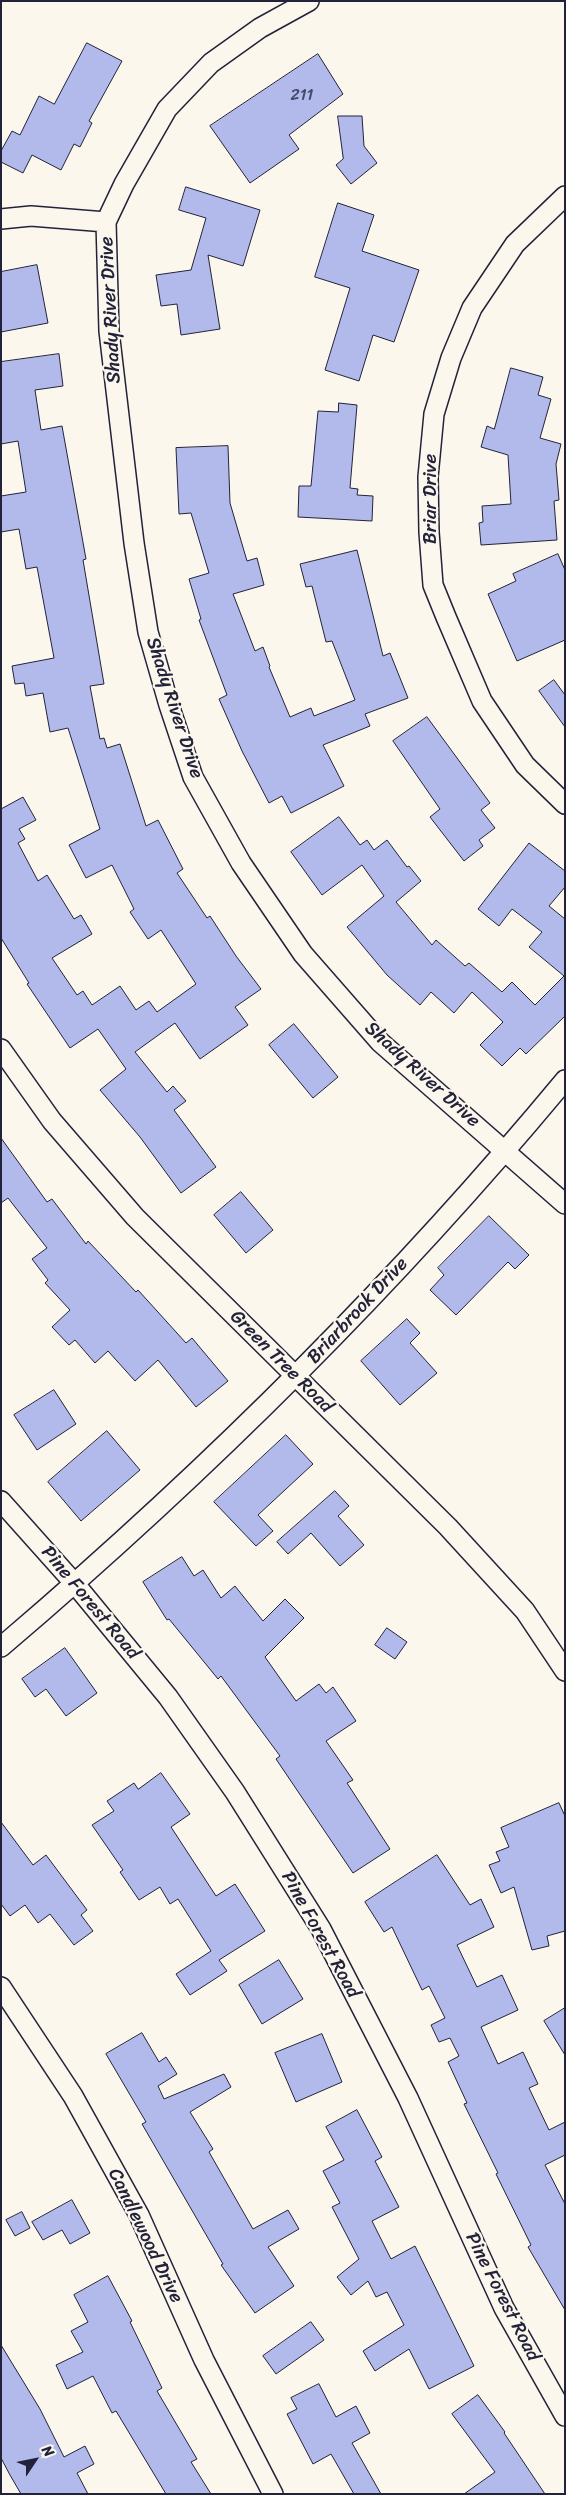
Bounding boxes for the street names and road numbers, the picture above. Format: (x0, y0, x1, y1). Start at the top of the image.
street label: Shady River Drive (96, 236, 126, 384)
street label: Briar Drive (420, 454, 442, 544)
street label: Shady River Drive (140, 634, 208, 782)
street label: Shady River Drive (360, 1017, 484, 1133)
street label: Briarbrook Drive (303, 1253, 413, 1369)
street label: Green Tree Road (225, 1306, 337, 1418)
street label: Pine Forest Road (36, 1542, 144, 1664)
street label: Pine Forest Road (276, 1868, 364, 2002)
street label: Candlewood Drive (103, 2165, 187, 2307)
street label: Pine Forest Road (460, 2229, 544, 2365)

